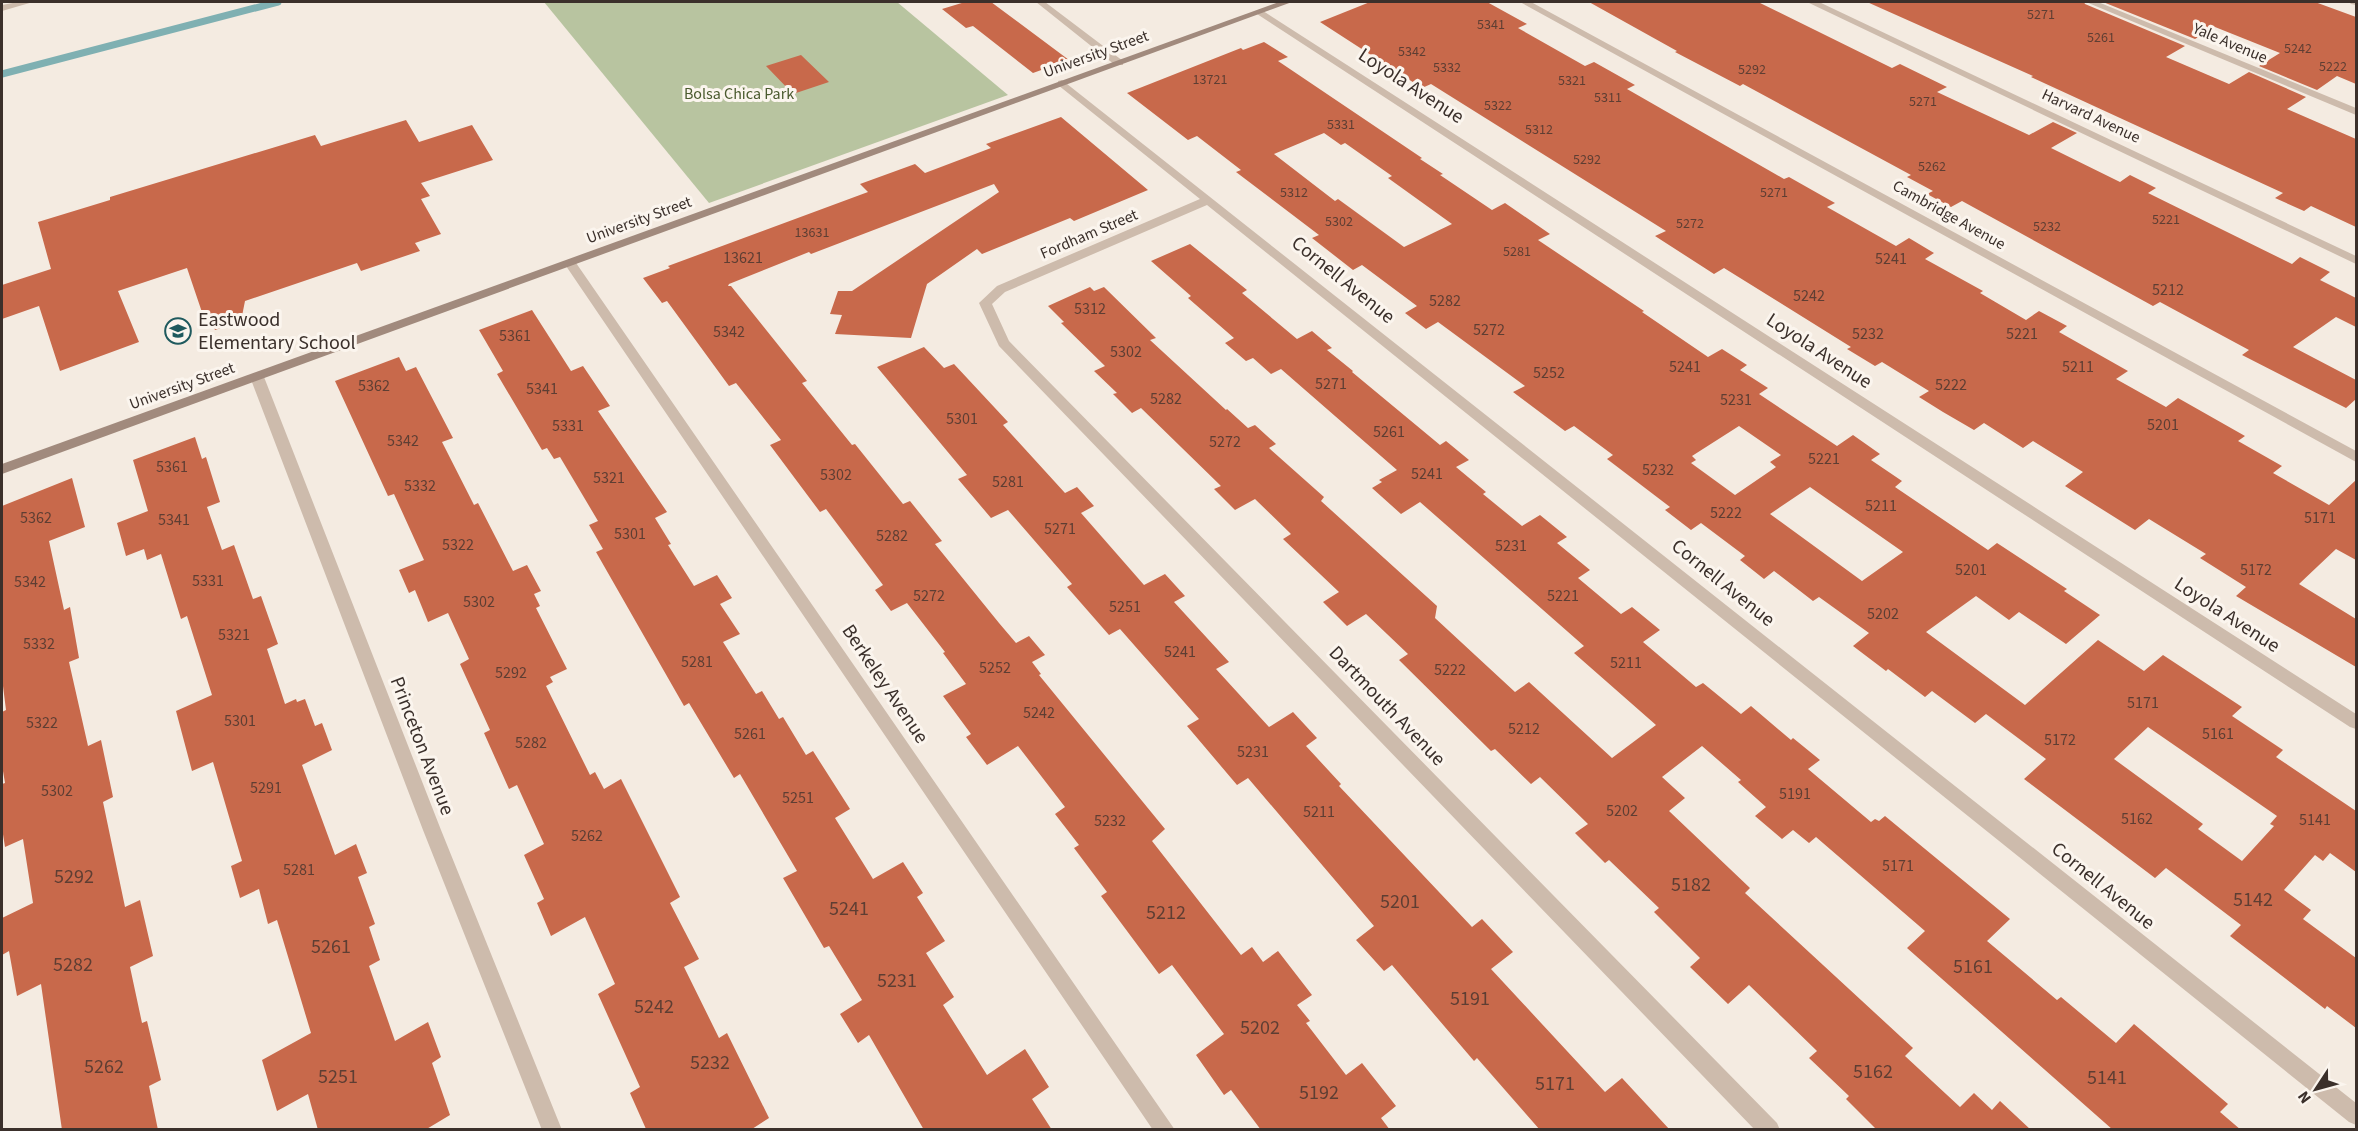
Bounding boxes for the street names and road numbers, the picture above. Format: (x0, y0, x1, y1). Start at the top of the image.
street label: Yale Avenue (2188, 17, 2271, 69)
street label: University Street (1040, 25, 1152, 83)
street label: Loyola Avenue (1353, 41, 1469, 131)
street label: Harvard Avenue (2038, 84, 2144, 148)
street label: Cambridge Avenue (1889, 175, 2009, 255)
street label: University Street (583, 191, 695, 249)
street label: Fordham Street (1037, 203, 1142, 264)
street label: Cornell Avenue (1285, 230, 1401, 331)
street label: Loyola Avenue (1761, 306, 1877, 396)
street label: University Street (126, 357, 238, 415)
street label: Cornell Avenue (1665, 533, 1781, 634)
street label: Loyola Avenue (2169, 570, 2285, 660)
street label: Berkeley Avenue (835, 619, 935, 749)
street label: Dartmouth Avenue (1322, 640, 1452, 772)
street label: Princeton Avenue (383, 673, 461, 819)
street label: Cornell Avenue (2045, 836, 2161, 937)

